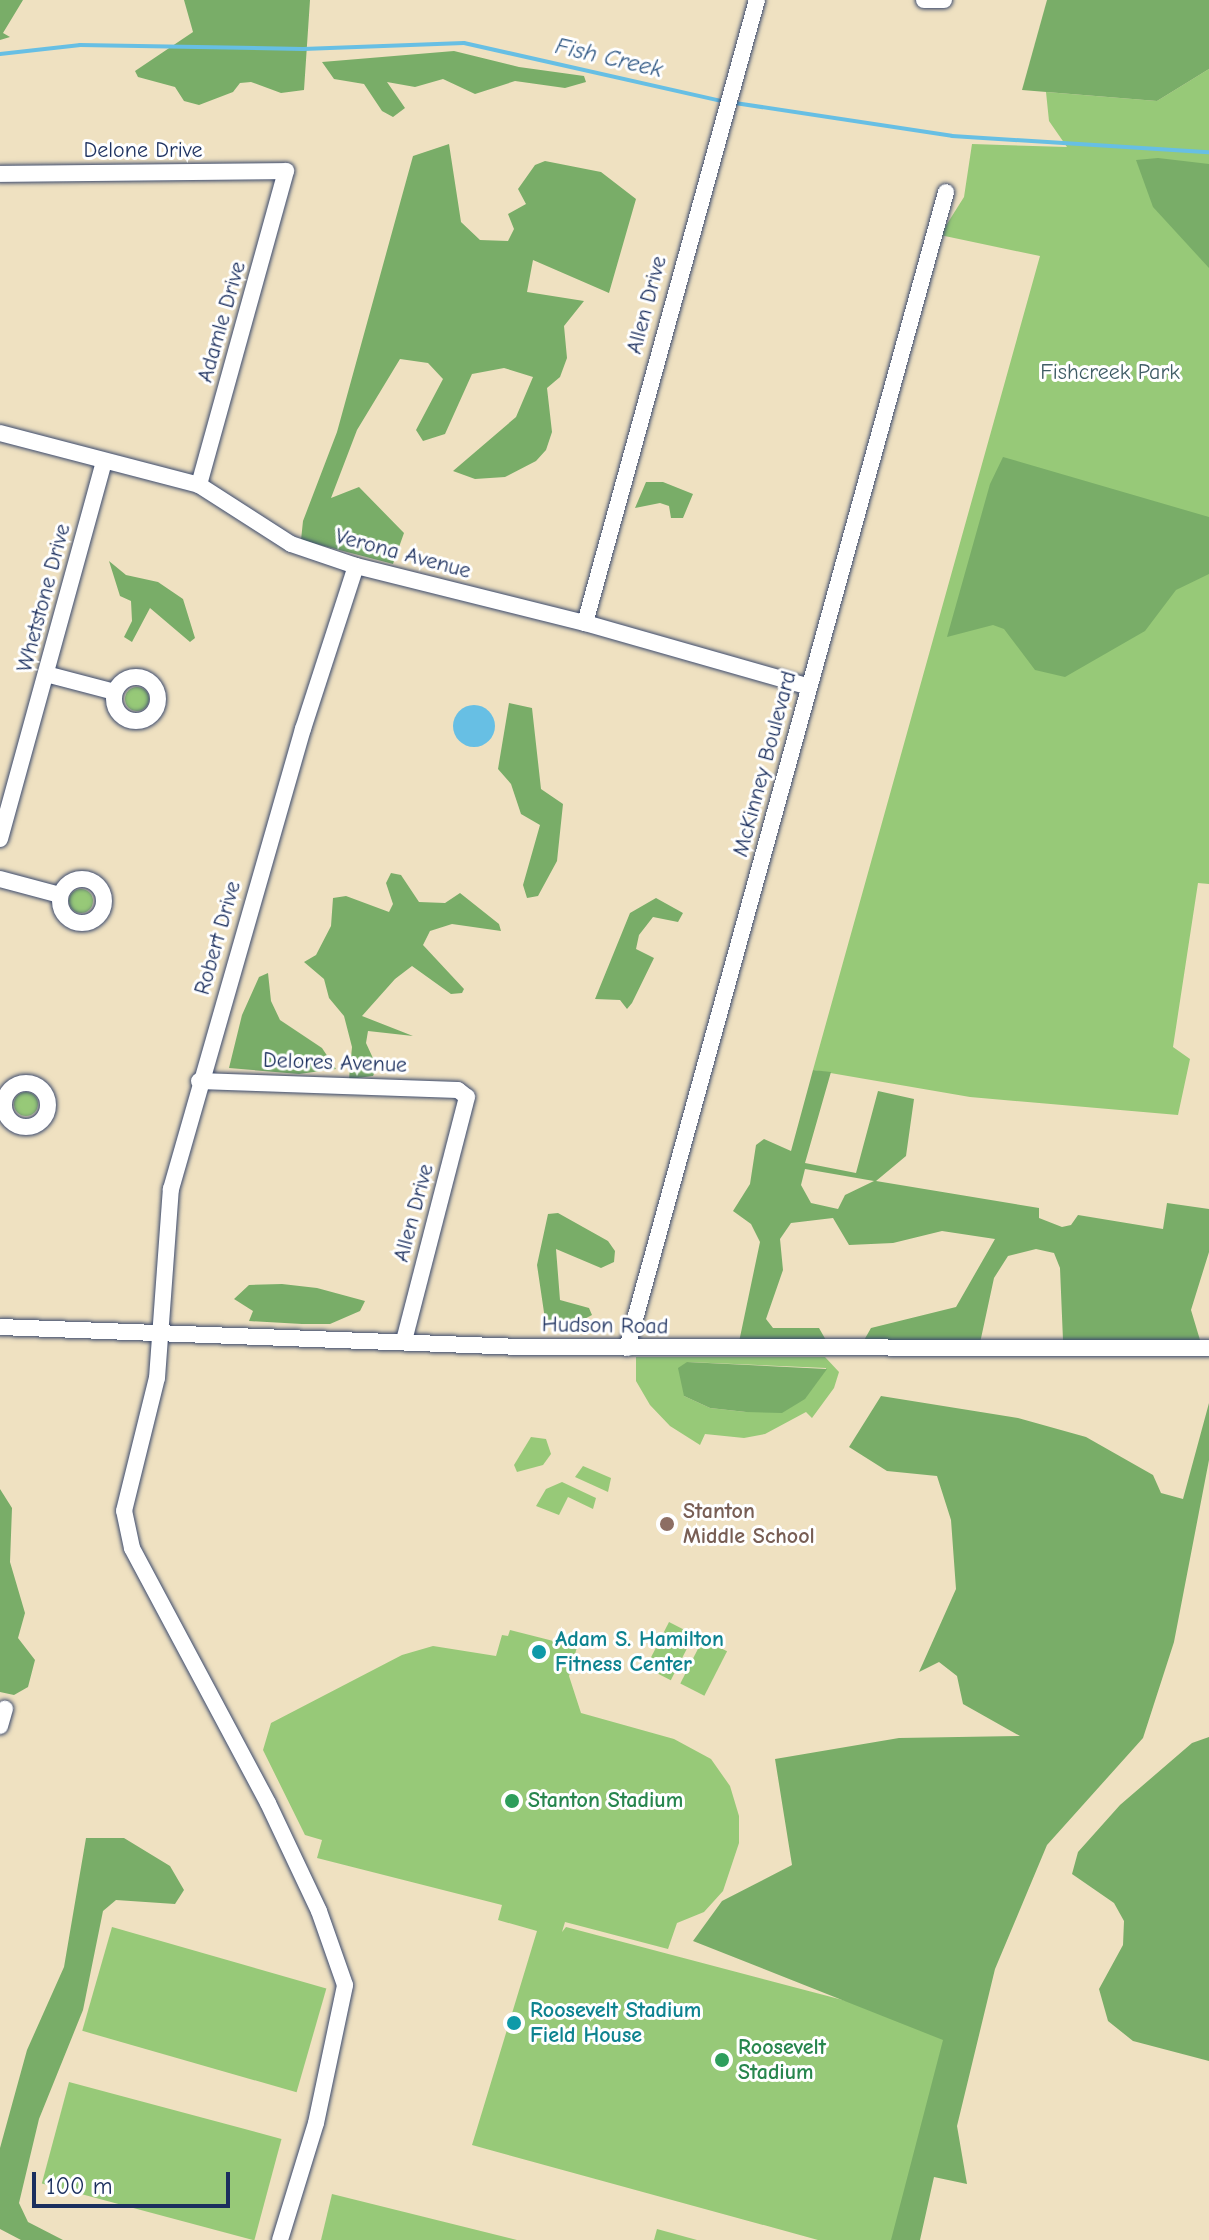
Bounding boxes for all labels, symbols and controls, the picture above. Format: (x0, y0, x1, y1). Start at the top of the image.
water label: Fish Creek (552, 32, 666, 84)
street label: Delone Drive (83, 138, 203, 164)
street label: Allen Drive (621, 253, 673, 357)
street label: Adamle Drive (192, 259, 252, 385)
park label: Fishcreek Park (1040, 360, 1180, 386)
street label: Whetstone Drive (12, 521, 76, 675)
street label: Verona Avenue (332, 523, 474, 585)
street label: McKinney Boulevard (728, 668, 802, 860)
street label: Robert Drive (189, 878, 247, 998)
street label: Delores Avenue (263, 1047, 407, 1079)
street label: Allen Drive (388, 1161, 440, 1265)
street label: Hudson Road (542, 1312, 668, 1340)
place label: Stanton Middle School (683, 1498, 815, 1550)
marker: Stanton Middle School (658, 1515, 676, 1533)
place label: Adam S. Hamilton Fitness Center (555, 1626, 724, 1678)
marker: Adam S. Hamilton Fitness Center (530, 1643, 548, 1661)
place label: Stanton Stadium (528, 1788, 683, 1814)
marker: Stanton Stadium (503, 1792, 521, 1810)
place label: Roosevelt Stadium Field House (530, 1997, 701, 2048)
marker: Roosevelt Stadium Field House (505, 2014, 523, 2032)
place label: Roosevelt Stadium (738, 2034, 826, 2086)
marker: Roosevelt Stadium (713, 2051, 731, 2069)
scale bar (36, 2156, 234, 2206)
text: 100 m (46, 2172, 113, 2200)

